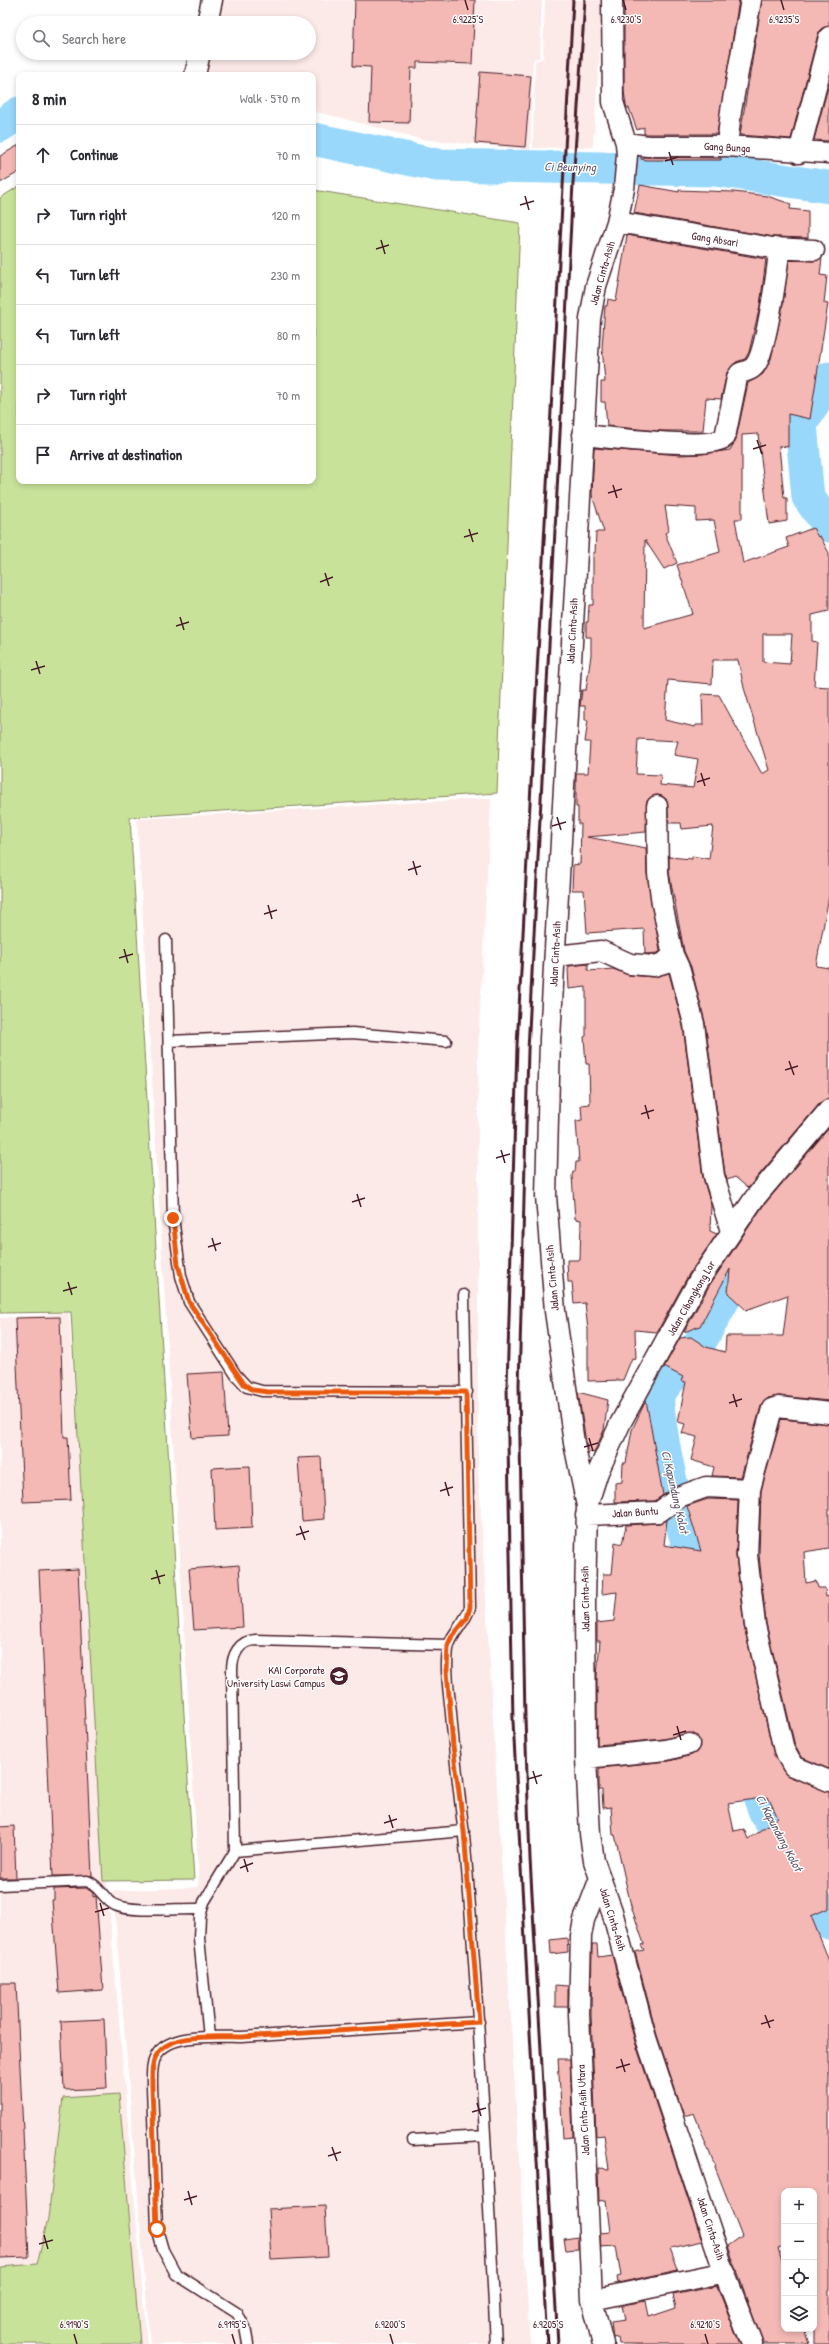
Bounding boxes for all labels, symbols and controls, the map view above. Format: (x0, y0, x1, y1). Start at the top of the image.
text: 6.9225°S (453, 13, 484, 26)
text: 6.9230°S (611, 13, 642, 26)
text: 6.9235°S (769, 13, 799, 26)
search box (16, 16, 316, 60)
icon: search (30, 27, 52, 49)
text: Search here (62, 28, 126, 49)
text: 8 min (32, 87, 66, 110)
text: Walk · 570 m (240, 89, 300, 107)
street label: Gang Bunga (704, 139, 751, 155)
icon: ahead (32, 144, 54, 166)
text: Continue (70, 144, 118, 165)
text: 70 m (276, 146, 300, 164)
water label: Ci Beunying (544, 158, 597, 175)
icon: right (32, 204, 54, 226)
text: Turn right (70, 204, 126, 225)
text: 120 m (272, 206, 300, 224)
street label: Gang Absari (691, 228, 739, 250)
street label: Jalan Cinta-Asih (586, 239, 618, 307)
icon: left (32, 264, 54, 286)
text: Turn left (70, 264, 120, 285)
text: 230 m (270, 266, 300, 284)
icon: left (32, 324, 54, 346)
text: Turn left (70, 324, 120, 345)
text: 80 m (277, 326, 300, 344)
icon: right (32, 384, 54, 406)
text: Turn right (70, 384, 126, 405)
text: 70 m (276, 386, 300, 404)
icon: arrive (32, 444, 54, 466)
text: Arrive at destination (70, 444, 182, 465)
street label: Jalan Cinta-Asih (563, 597, 581, 664)
street label: Jalan Cinta-Asih (546, 920, 564, 987)
route end (164, 1209, 182, 1227)
street label: Jalan Cinta-Asih (542, 1244, 562, 1311)
street label: Jalan Cibangkong Lor (664, 1257, 719, 1338)
water label: Ci Kapundung Kolot (658, 1449, 694, 1537)
street label: Jalan Buntu (611, 1503, 659, 1521)
street label: Jalan Cinta-Asih (577, 1566, 593, 1632)
place label: KAI Corporate University Laswi Campus (227, 1663, 326, 1690)
school or university icon: KAI Corporate University Laswi Campus (328, 1665, 350, 1687)
water label: Ci Kapundung Kolot (752, 1791, 808, 1876)
street label: Jalan Cinta-Asih (597, 1885, 629, 1953)
street label: Jalan Cinta-Asih Utara (574, 2063, 592, 2156)
map controls (781, 2188, 817, 2332)
button: + (781, 2188, 817, 2224)
street label: Jalan Cinta-Asih (694, 2195, 728, 2262)
route start (148, 2220, 166, 2238)
button: − (781, 2224, 817, 2260)
button: locate (781, 2260, 817, 2296)
button: layers (781, 2296, 817, 2332)
text: 6.9190°S (60, 2318, 89, 2331)
text: 6.9195°S (218, 2318, 247, 2331)
text: 6.9200°S (375, 2318, 406, 2331)
text: 6.9205°S (533, 2318, 563, 2331)
text: 6.9210°S (690, 2318, 720, 2331)

